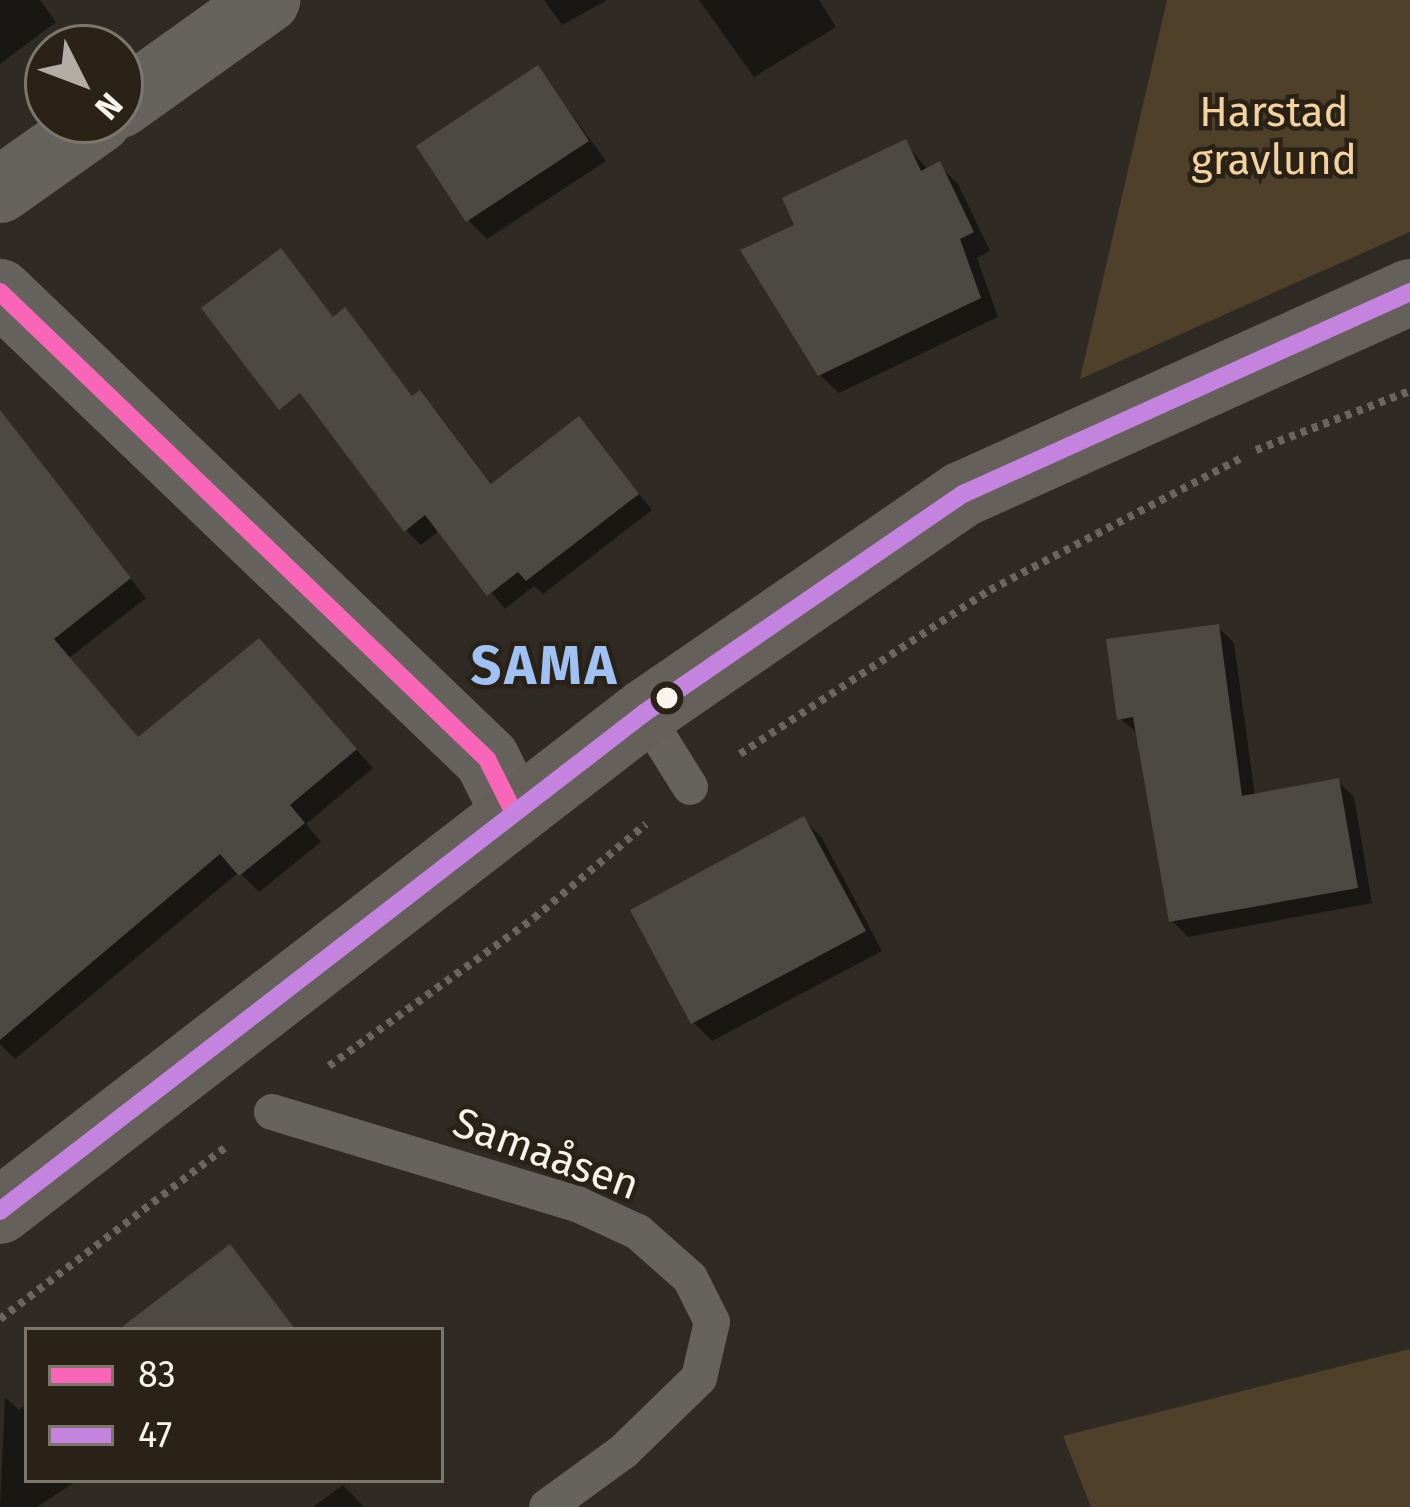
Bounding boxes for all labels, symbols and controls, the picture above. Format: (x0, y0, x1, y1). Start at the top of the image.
north arrow (24, 24, 144, 144)
text: N (86, 85, 131, 128)
park label: Harstad gravlund (1191, 87, 1357, 186)
district label: SAMA (471, 634, 619, 698)
unlabelled marker (656, 687, 678, 709)
street label: Samaåsen (446, 1097, 646, 1211)
legend (24, 1327, 444, 1483)
text: 83 (138, 1353, 176, 1397)
text: 47 (138, 1413, 172, 1457)

